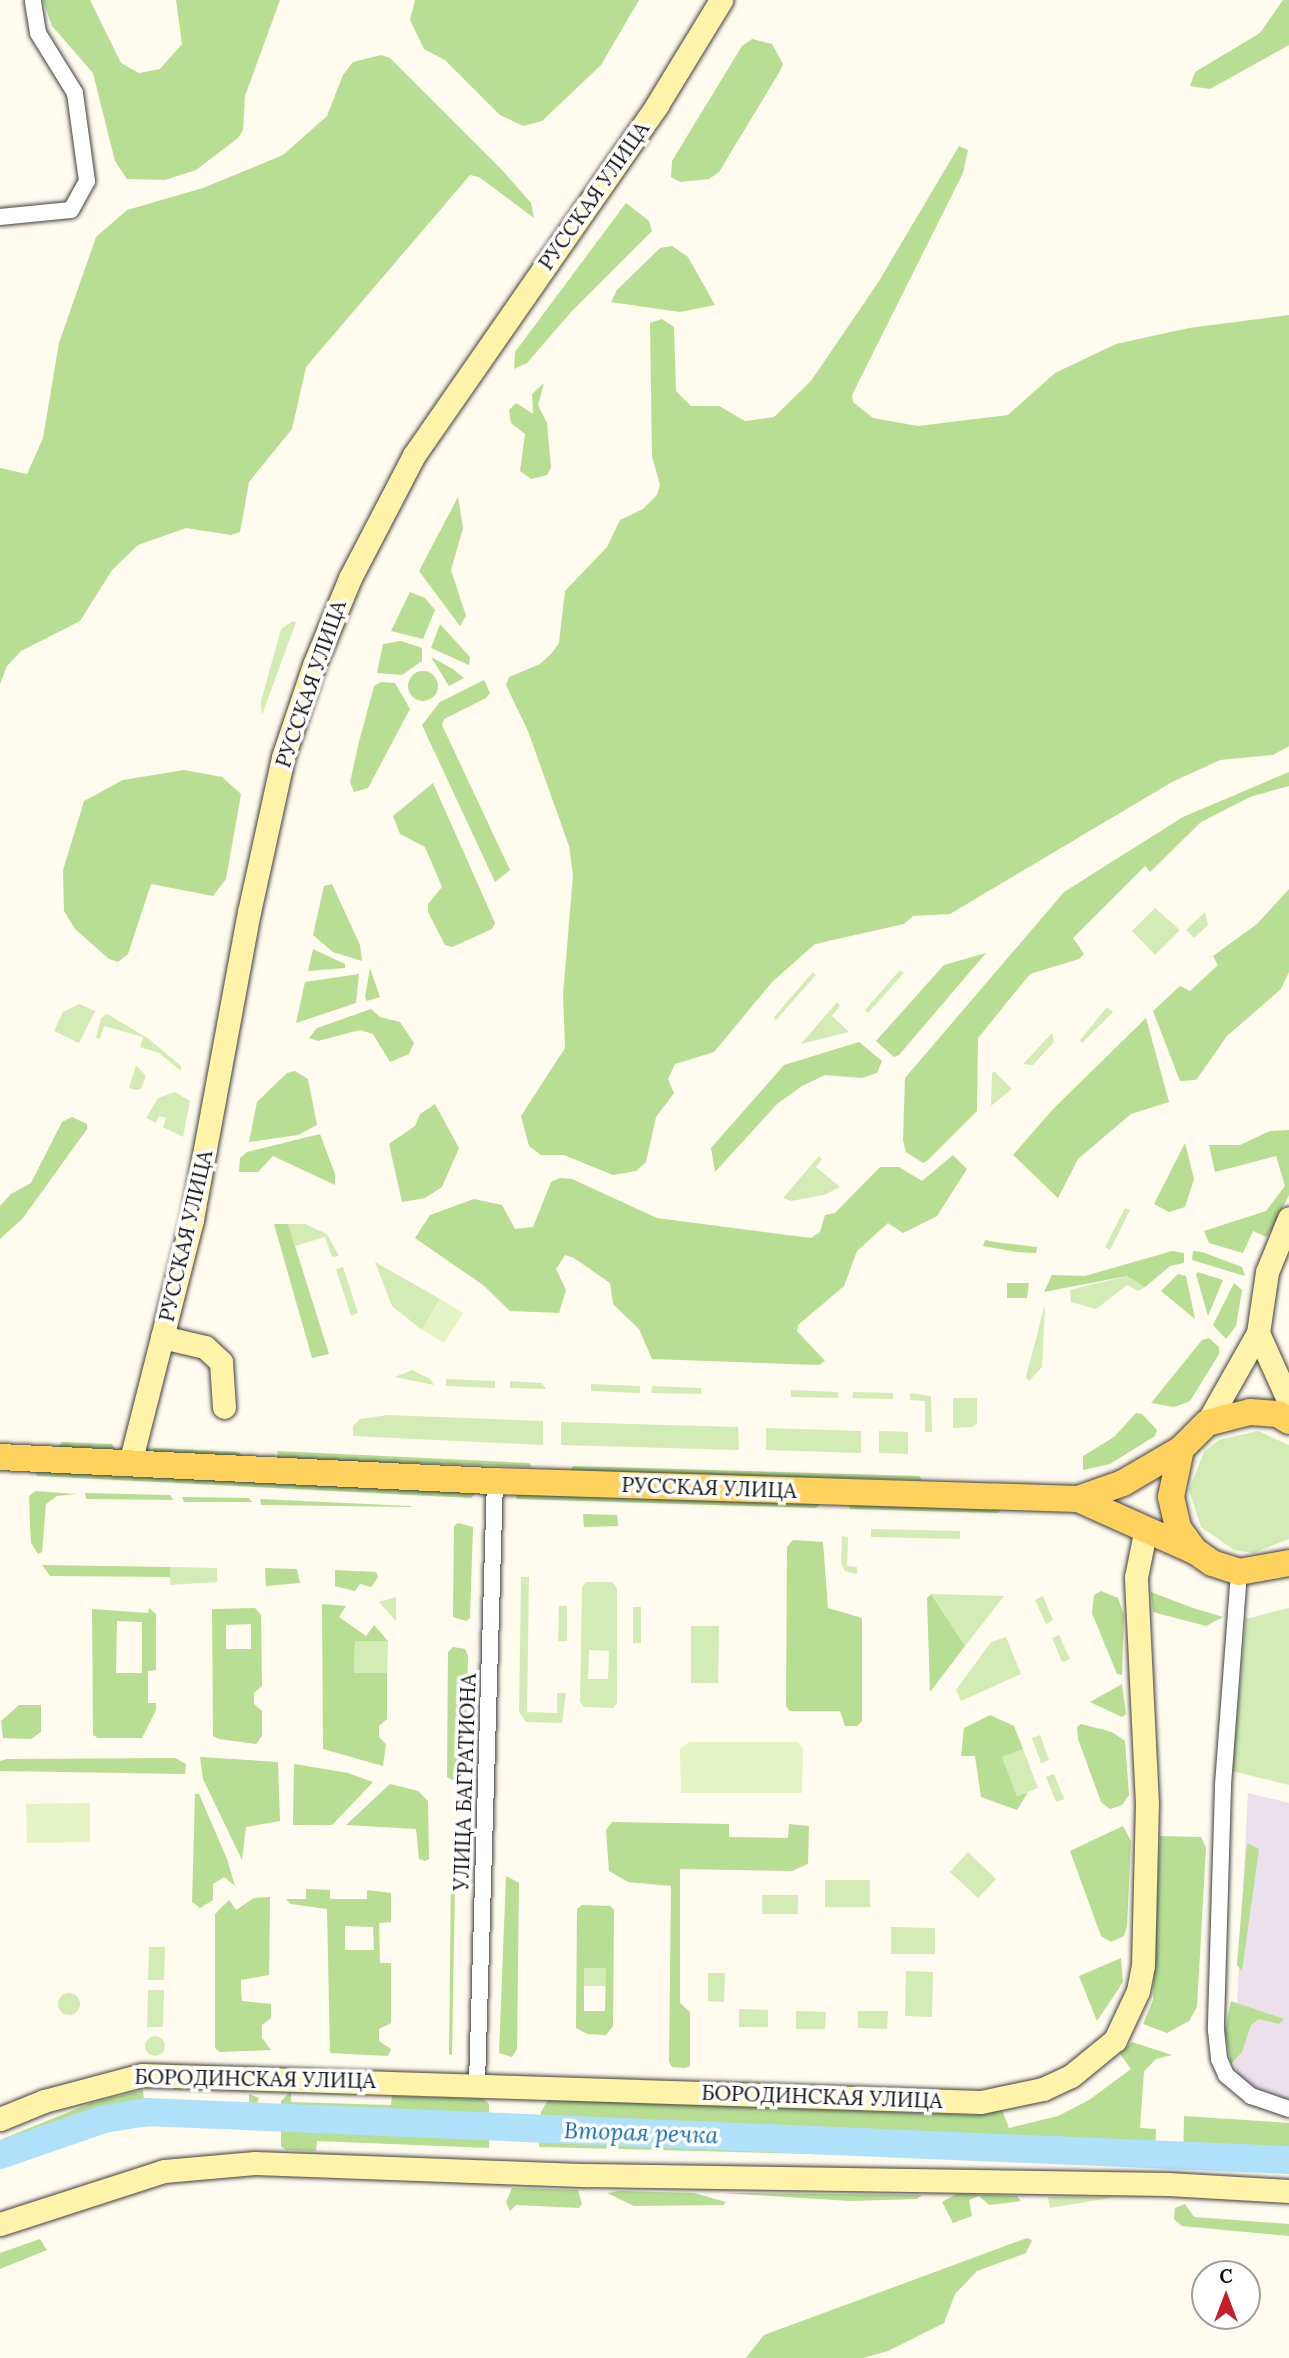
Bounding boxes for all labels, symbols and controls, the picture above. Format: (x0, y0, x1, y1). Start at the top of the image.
street label: РУССКАЯ УЛИЦА (533, 117, 655, 275)
street label: РУССКАЯ УЛИЦА (271, 597, 351, 771)
street label: РУССКАЯ УЛИЦА (154, 1148, 218, 1324)
street label: РУССКАЯ УЛИЦА (621, 1472, 797, 1504)
street label: УЛИЦА БАГРАТИОНА (449, 1673, 481, 1891)
street label: БОРОДИНСКАЯ УЛИЦА (134, 2064, 376, 2094)
street label: БОРОДИНСКАЯ УЛИЦА (701, 2080, 943, 2114)
water label: Вторая речка (563, 2117, 719, 2149)
north arrow (1191, 2260, 1261, 2330)
text: С (1219, 2264, 1233, 2288)

